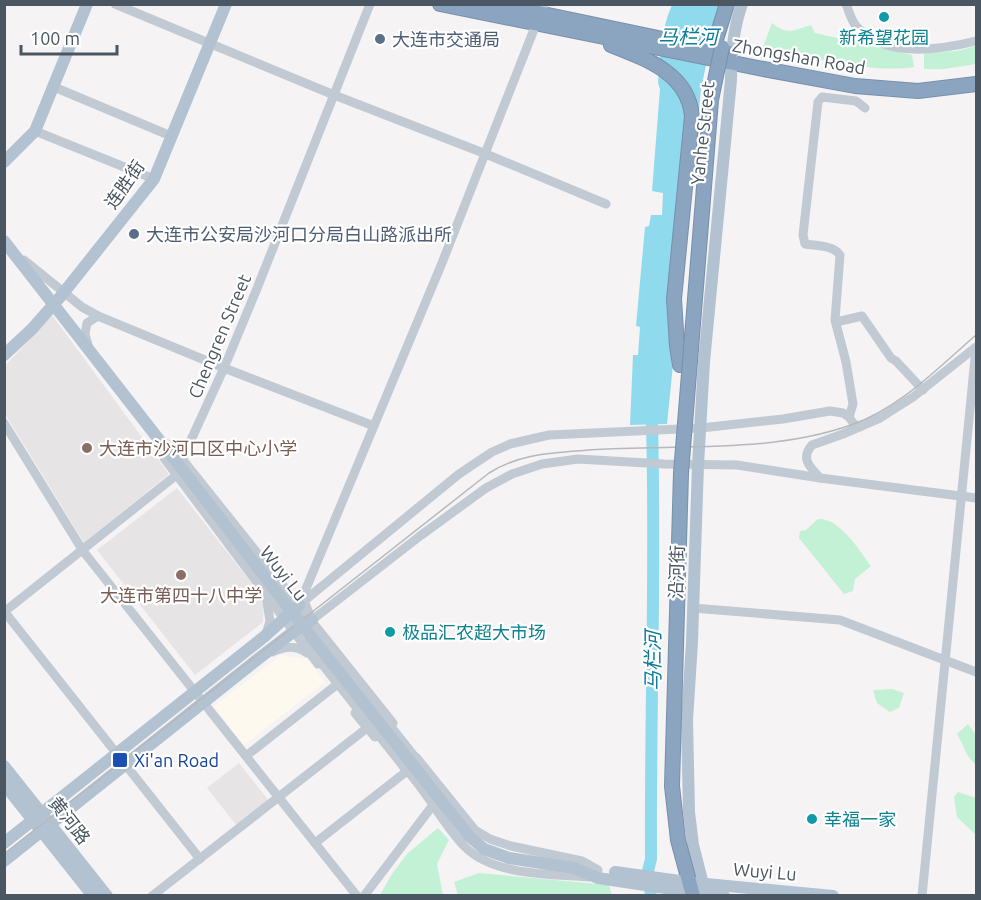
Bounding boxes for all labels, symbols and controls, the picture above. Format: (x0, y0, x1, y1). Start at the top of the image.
marker: 新希望花园 (877, 10, 891, 24)
scale bar (21, 18, 117, 56)
water label: 马栏河 (658, 25, 722, 48)
place label: 新希望花园 (839, 27, 929, 47)
text: 100 m (30, 28, 80, 48)
place label: 大连市交通局 (392, 29, 500, 49)
marker: 大连市交通局 (373, 32, 387, 46)
street label: Zhongshan Road (731, 34, 867, 78)
street label: Yanhe Street (687, 80, 717, 186)
street label: 连胜街 (100, 156, 148, 212)
place label: 大连市公安局沙河口分局白山路派出所 (146, 224, 452, 244)
marker: 大连市公安局沙河口分局白山路派出所 (127, 227, 141, 241)
street label: Chengren Street (184, 271, 254, 401)
place label: 大连市沙河口区中心小学 (99, 438, 297, 458)
marker: 大连市沙河口区中心小学 (80, 441, 94, 455)
street label: Wuyi Lu (257, 542, 311, 604)
street label: 沿河街 (665, 545, 687, 599)
marker: 大连市第四十八中学 (174, 568, 188, 582)
place label: 大连市第四十八中学 (100, 585, 262, 605)
place label: 极品汇农超大市场 (402, 622, 546, 642)
marker: 极品汇农超大市场 (383, 625, 397, 639)
water label: 马栏河 (641, 627, 664, 691)
place label: Xi'an Road (134, 750, 219, 770)
marker: Xi'an Road (111, 751, 129, 769)
street label: 黄河路 (45, 793, 95, 847)
place label: 幸福一家 (824, 809, 896, 829)
marker: 幸福一家 (805, 812, 819, 826)
street label: Wuyi Lu (733, 858, 797, 884)

